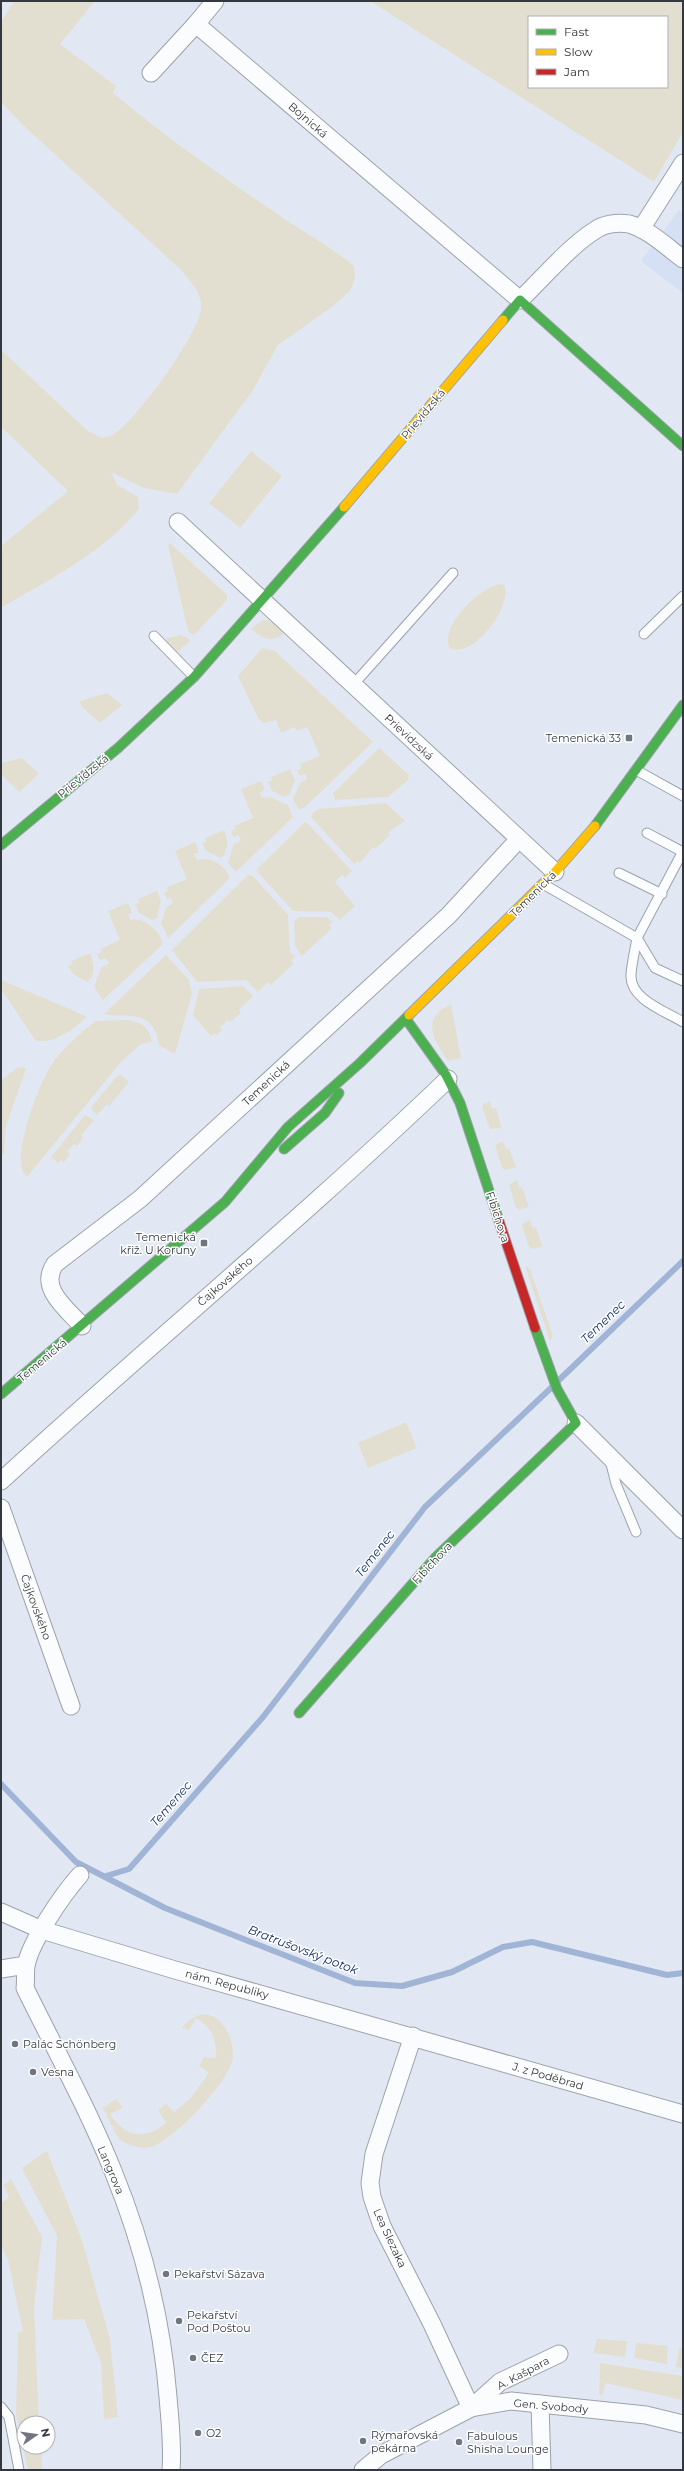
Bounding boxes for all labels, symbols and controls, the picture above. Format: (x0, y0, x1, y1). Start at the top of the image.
legend (528, 16, 668, 88)
text: Fast (564, 24, 589, 39)
text: Slow (564, 44, 593, 59)
text: Jam (563, 64, 590, 79)
street label: Bojnická (285, 99, 331, 141)
street label: Prievidzská (398, 386, 448, 442)
street label: Prievidzská (382, 711, 436, 763)
place label: Temenická 33 (546, 731, 621, 745)
marker: Temenická 33 (624, 733, 634, 743)
street label: Prievidzská (55, 751, 111, 801)
street label: Temenická (507, 868, 559, 920)
street label: Temenická (239, 1057, 293, 1109)
street label: Fibichova (483, 1190, 513, 1244)
place label: Temenická křiž. U Koruny (120, 1230, 196, 1257)
marker: Temenická křiž. U Koruny (199, 1238, 209, 1248)
street label: Čajkovského (194, 1253, 256, 1309)
water label: Temenec (577, 1297, 628, 1346)
street label: Temenická (14, 1335, 70, 1385)
water label: Temenec (352, 1527, 398, 1580)
street label: Fibichova (409, 1539, 455, 1587)
street label: Čajkovského (18, 1572, 54, 1642)
water label: Temenec (147, 1778, 195, 1830)
water label: Bratrušovský potok (246, 1922, 361, 1978)
street label: nám. Republiky (184, 1966, 270, 2002)
place label: Palác Schönberg (23, 2037, 116, 2051)
marker: Palác Schönberg (10, 2039, 20, 2049)
street label: J. z Poděbrad (510, 2059, 585, 2093)
place label: Vesna (41, 2065, 74, 2079)
marker: Vesna (28, 2067, 38, 2077)
street label: Langrova (95, 2144, 127, 2196)
street label: Lea Slezaka (370, 2206, 410, 2270)
place label: Pekařství Sázava (174, 2267, 265, 2281)
marker: Pekařství Sázava (161, 2269, 171, 2279)
place label: Pekařství Pod Poštou (187, 2308, 251, 2335)
marker: Pekařství Pod Poštou (174, 2316, 184, 2326)
place label: ČEZ (201, 2351, 223, 2365)
marker: ČEZ (188, 2353, 198, 2363)
street label: A. Kašpara (494, 2353, 552, 2393)
street label: Gen. Svobody (513, 2396, 589, 2416)
north arrow (16, 2415, 56, 2455)
place label: O2 (206, 2426, 221, 2440)
text: N (38, 2427, 54, 2439)
marker: O2 (193, 2428, 203, 2438)
place label: Rýmařovská pekárna (371, 2428, 438, 2455)
place label: Fabulous Shisha Lounge (467, 2429, 549, 2456)
marker: Rýmařovská pekárna (358, 2436, 368, 2446)
marker: Fabulous Shisha Lounge (454, 2437, 464, 2447)

